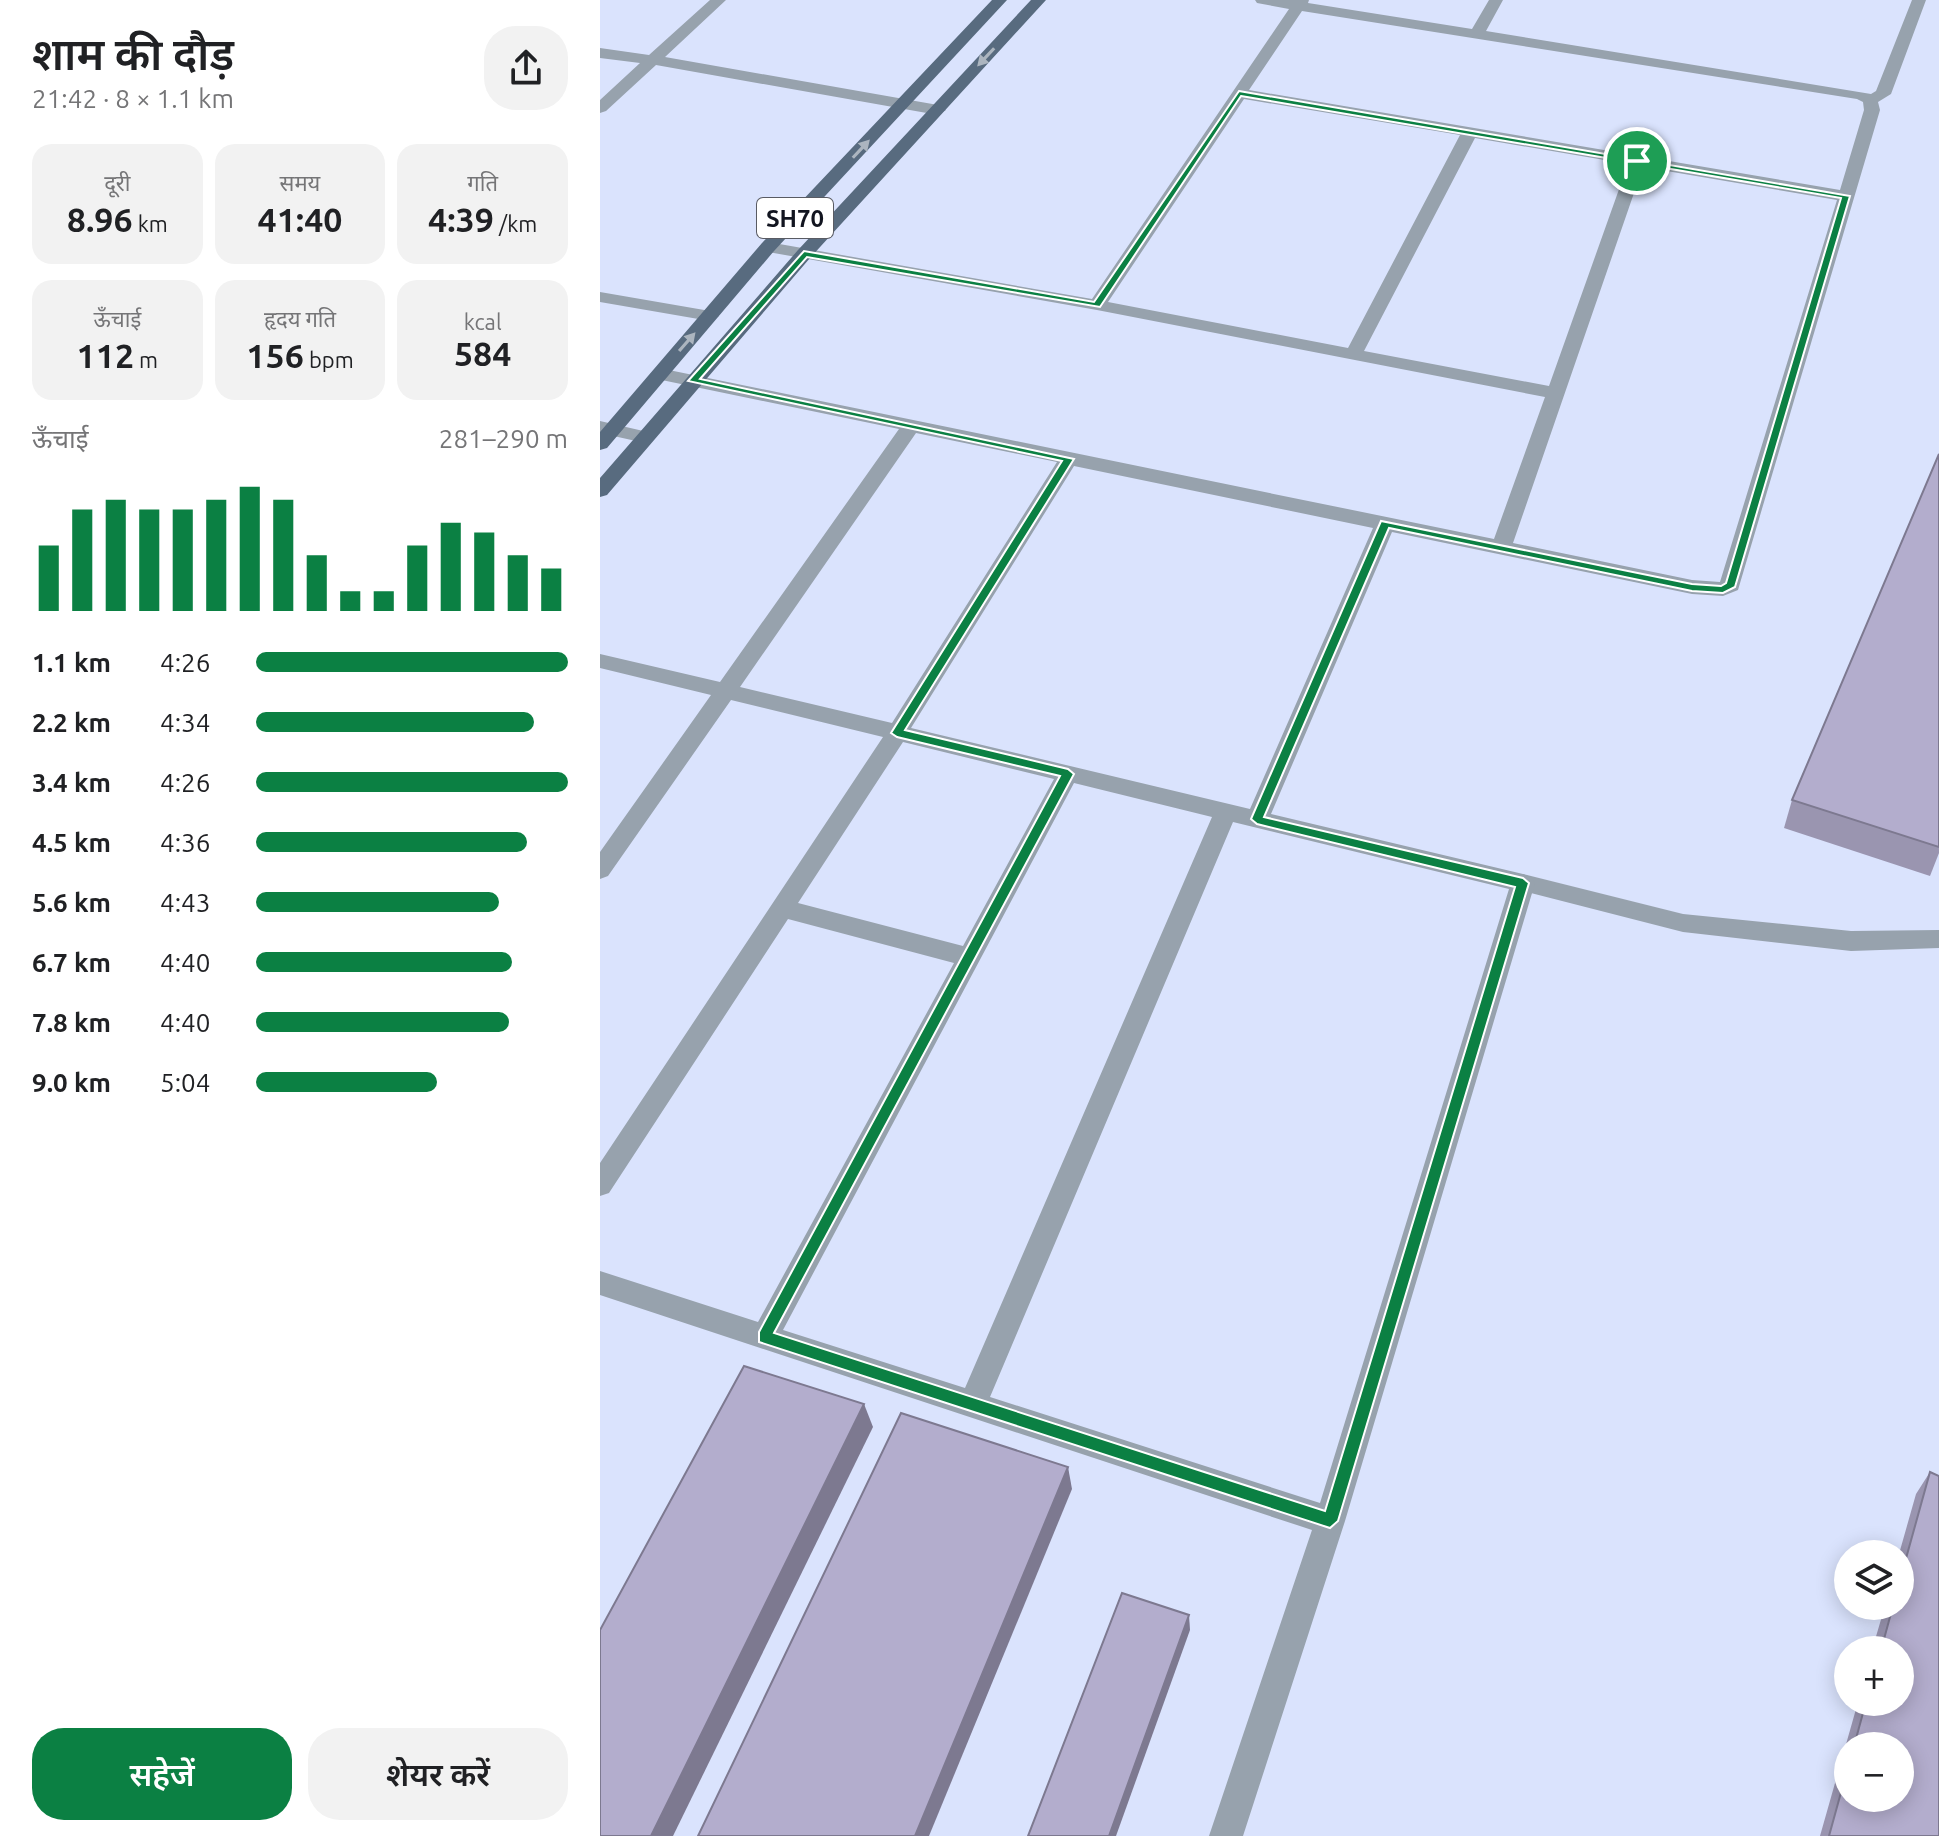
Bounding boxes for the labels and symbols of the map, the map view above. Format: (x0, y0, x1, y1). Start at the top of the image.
one-way arrow (978, 47, 995, 67)
pin (1603, 127, 1671, 195)
one-way arrow (851, 139, 869, 158)
road number: SH70 (757, 198, 833, 238)
one-way arrow (678, 333, 695, 353)

